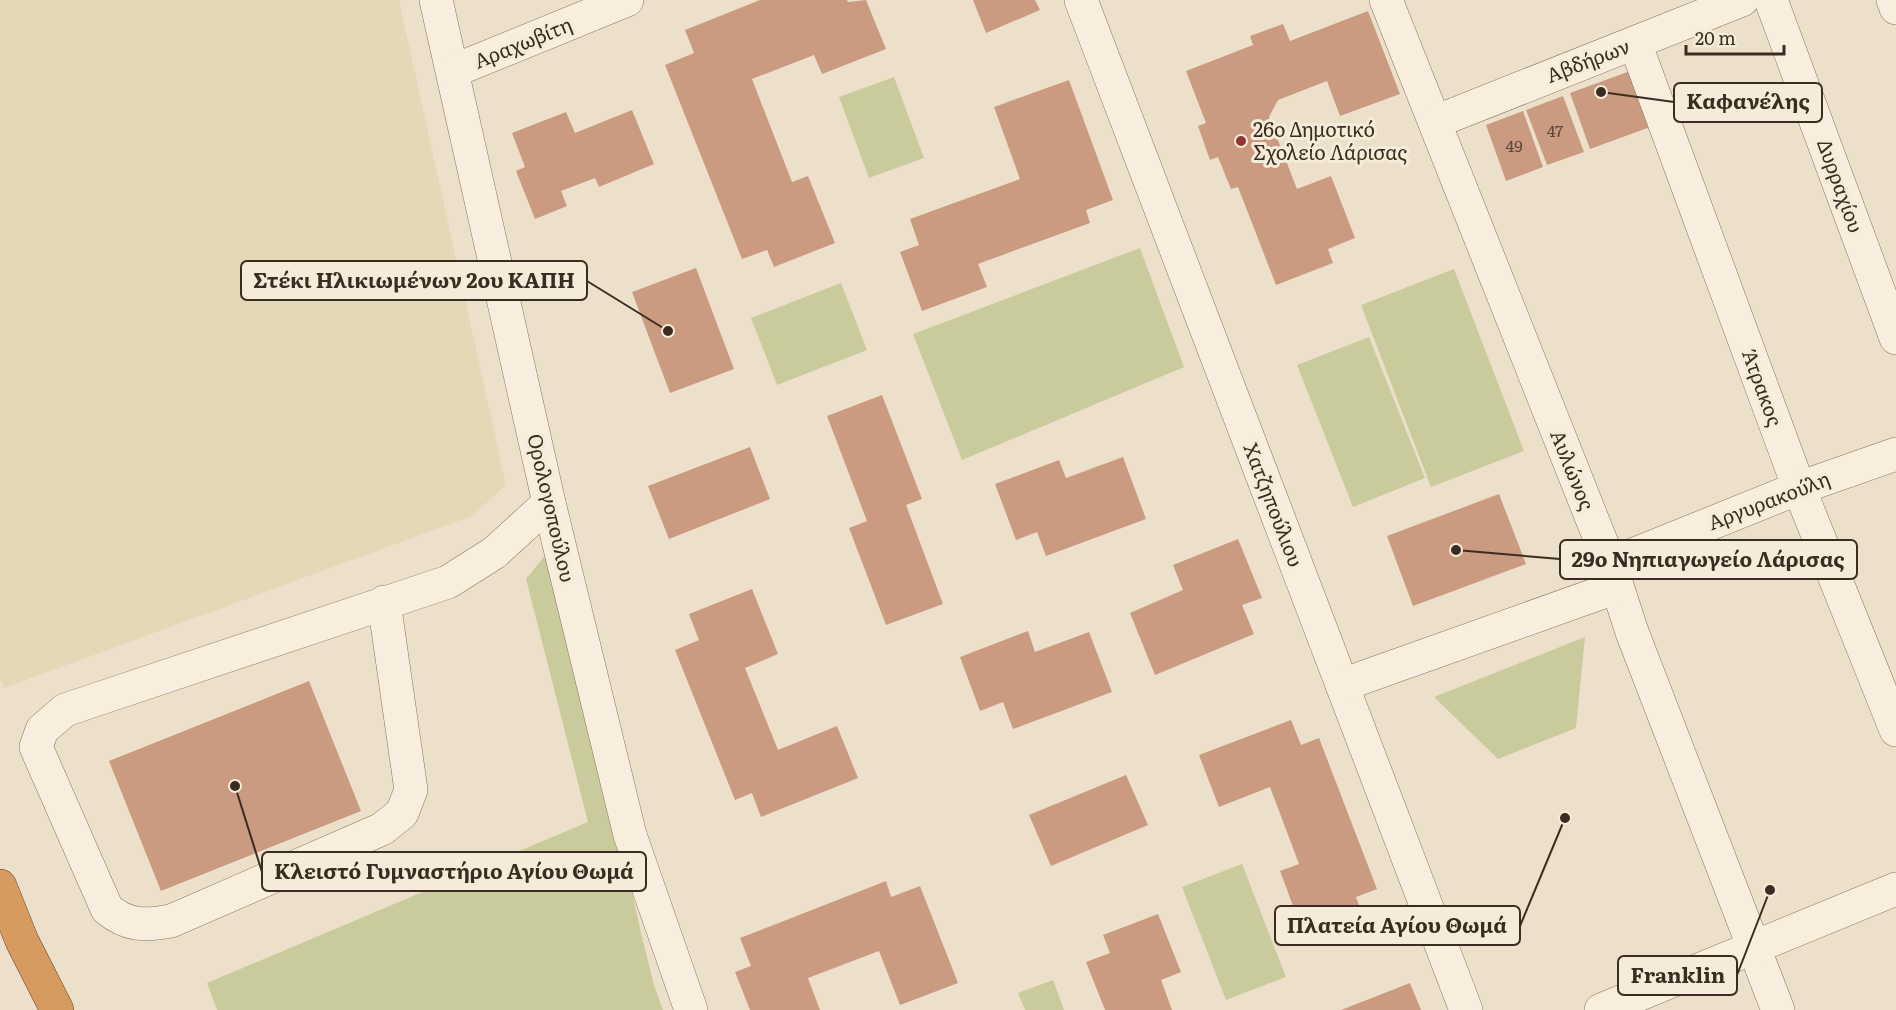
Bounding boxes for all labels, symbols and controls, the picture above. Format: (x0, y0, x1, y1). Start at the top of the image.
street label: Αραχωβίτη (469, 8, 576, 74)
scale bar (1686, 18, 1784, 56)
text: 20 m (1695, 24, 1736, 51)
street label: Αβδήρων (1541, 29, 1633, 89)
callout: Καφανέλης (1674, 83, 1822, 122)
text: Καφανέλης (1686, 84, 1810, 115)
place label: 26ο Δημοτικό Σχολείο Λάρισας (1253, 113, 1407, 166)
house number: 47 (1547, 118, 1563, 142)
house number: 49 (1505, 133, 1523, 157)
marker: 26ο Δημοτικό Σχολείο Λάρισας (1234, 134, 1248, 148)
street label: Δυρραχίου (1811, 134, 1873, 236)
callout: Στέκι Ηλικιωμένων 2ου ΚΑΠΗ (241, 261, 587, 300)
text: Στέκι Ηλικιωμένων 2ου ΚΑΠΗ (253, 263, 575, 294)
street label: Άτρακος (1736, 345, 1792, 430)
street label: Αυλώνος (1544, 424, 1604, 514)
street label: Ορολογοπούλου (521, 430, 585, 585)
street label: Χατζηπούλιου (1237, 438, 1312, 571)
street label: Αργυρακούλη (1703, 462, 1834, 536)
callout: 29ο Νηπιαγωγείο Λάρισας (1560, 540, 1857, 579)
text: 29ο Νηπιαγωγείο Λάρισας (1571, 542, 1845, 573)
callout: Κλειστό Γυμναστήριο Αγίου Θωμά (262, 852, 646, 891)
text: Κλειστό Γυμναστήριο Αγίου Θωμά (274, 854, 634, 885)
callout: Πλατεία Αγίου Θωμά (1275, 906, 1520, 945)
text: Πλατεία Αγίου Θωμά (1287, 908, 1507, 939)
callout: Franklin (1618, 956, 1737, 995)
text: Franklin (1631, 958, 1726, 989)

